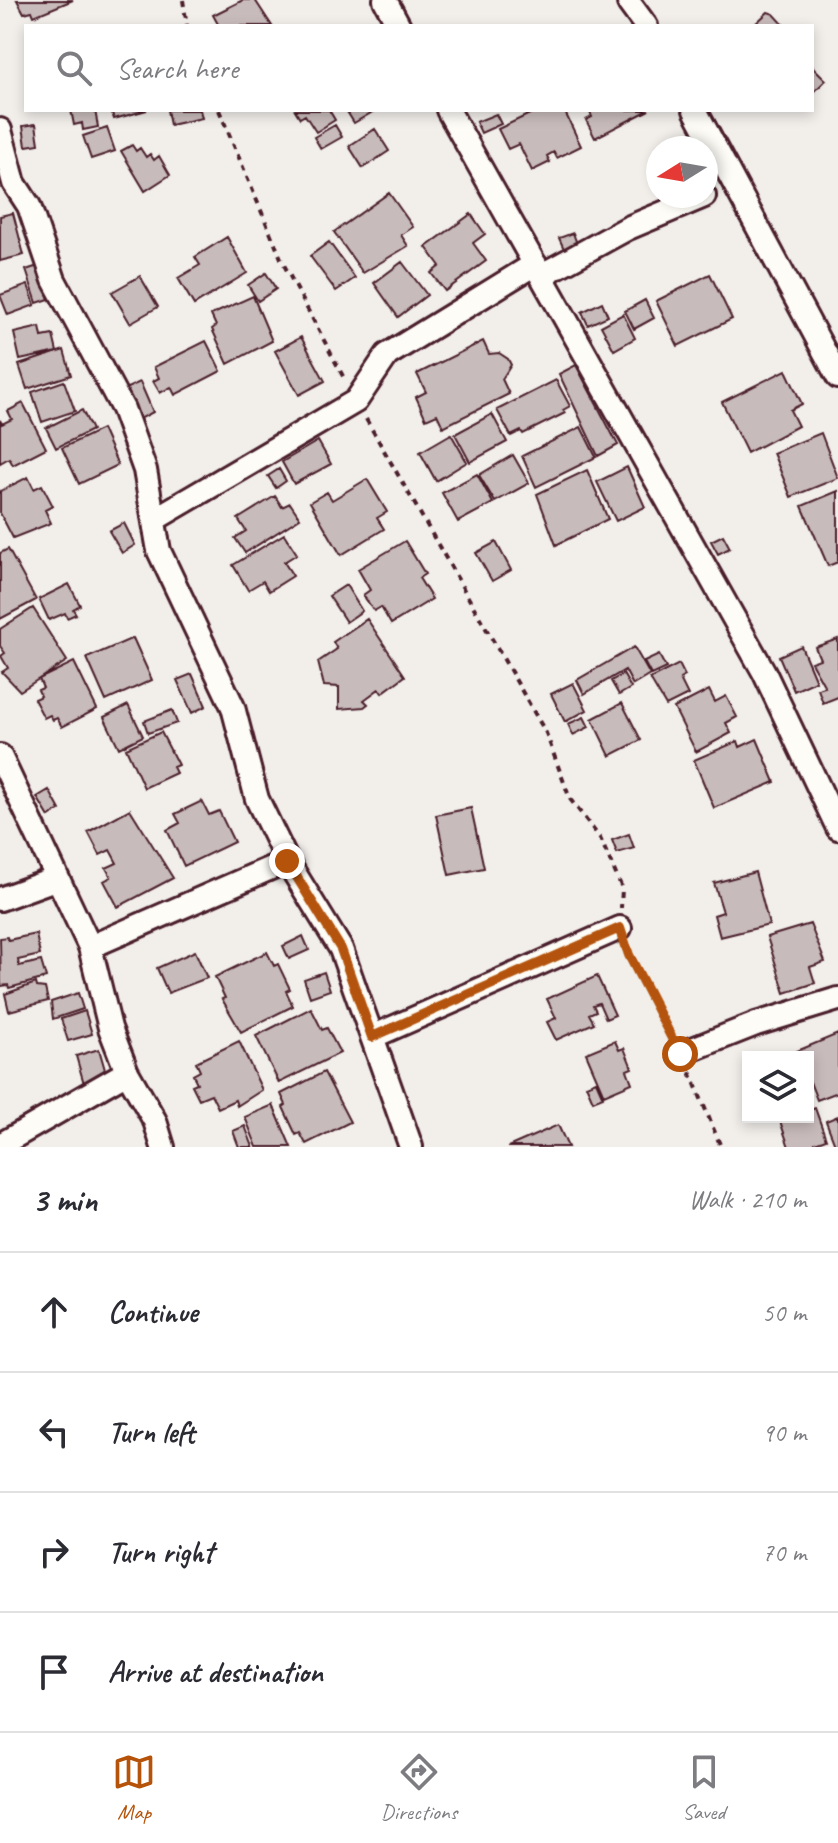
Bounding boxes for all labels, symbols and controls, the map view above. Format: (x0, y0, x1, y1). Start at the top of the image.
search box (24, 24, 814, 112)
icon: search (52, 46, 96, 90)
text: Search here (116, 49, 238, 87)
north arrow (646, 136, 718, 208)
route end (269, 843, 305, 879)
route start (662, 1036, 698, 1072)
map controls (742, 1051, 814, 1123)
button: layers (742, 1051, 814, 1123)
text: 3 min (32, 1178, 97, 1221)
text: Walk · 210 m (689, 1183, 806, 1216)
icon: ahead (32, 1290, 76, 1334)
text: Continue (108, 1293, 198, 1331)
text: 50 m (762, 1296, 806, 1329)
icon: left (32, 1410, 76, 1454)
text: Turn left (108, 1413, 195, 1451)
text: 90 m (762, 1416, 806, 1449)
icon: right (32, 1530, 76, 1574)
text: Turn right (108, 1533, 213, 1571)
text: 70 m (762, 1536, 806, 1569)
icon: arrive (32, 1650, 76, 1694)
text: Arrive at destination (108, 1653, 323, 1691)
tab: Map (112, 1750, 156, 1826)
tab: Directions (381, 1750, 457, 1826)
tab: Saved (682, 1750, 726, 1826)

